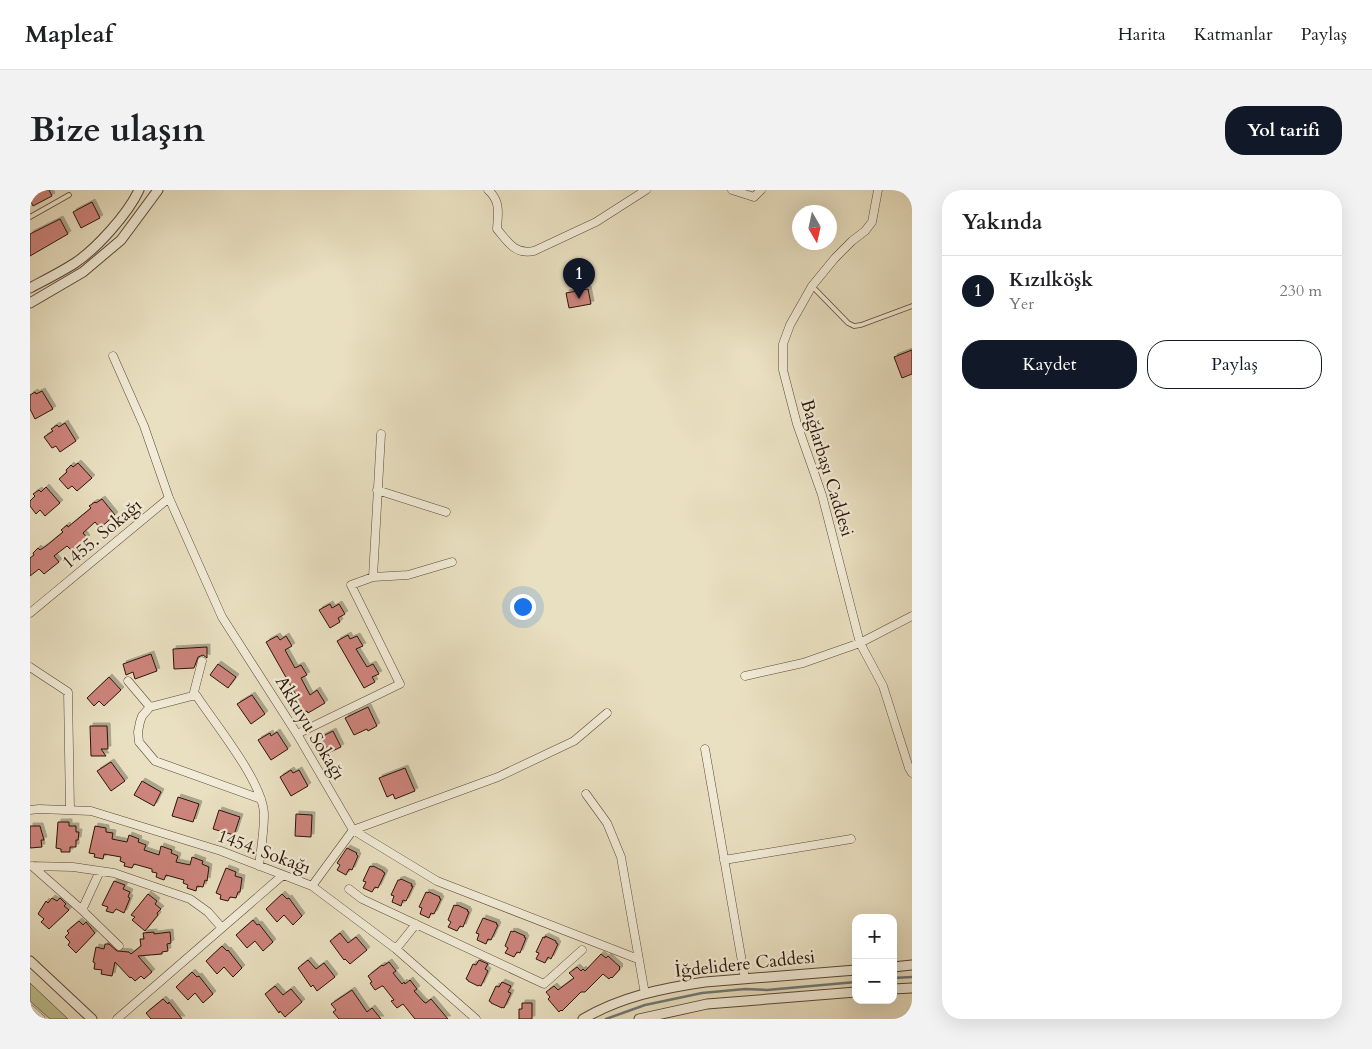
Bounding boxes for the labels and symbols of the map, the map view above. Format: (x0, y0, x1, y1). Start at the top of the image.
north arrow (792, 205, 837, 250)
pin: 1 (563, 258, 595, 299)
street label: Bağlarbaşı Caddesi (794, 396, 860, 540)
street label: 1455. Sokağı (57, 493, 147, 575)
your location (510, 594, 536, 620)
street label: Akkuyu Sokağı (269, 671, 351, 785)
street label: 1454. Sokağı (214, 824, 314, 880)
street label: İğdelidere Caddesi (674, 944, 816, 984)

